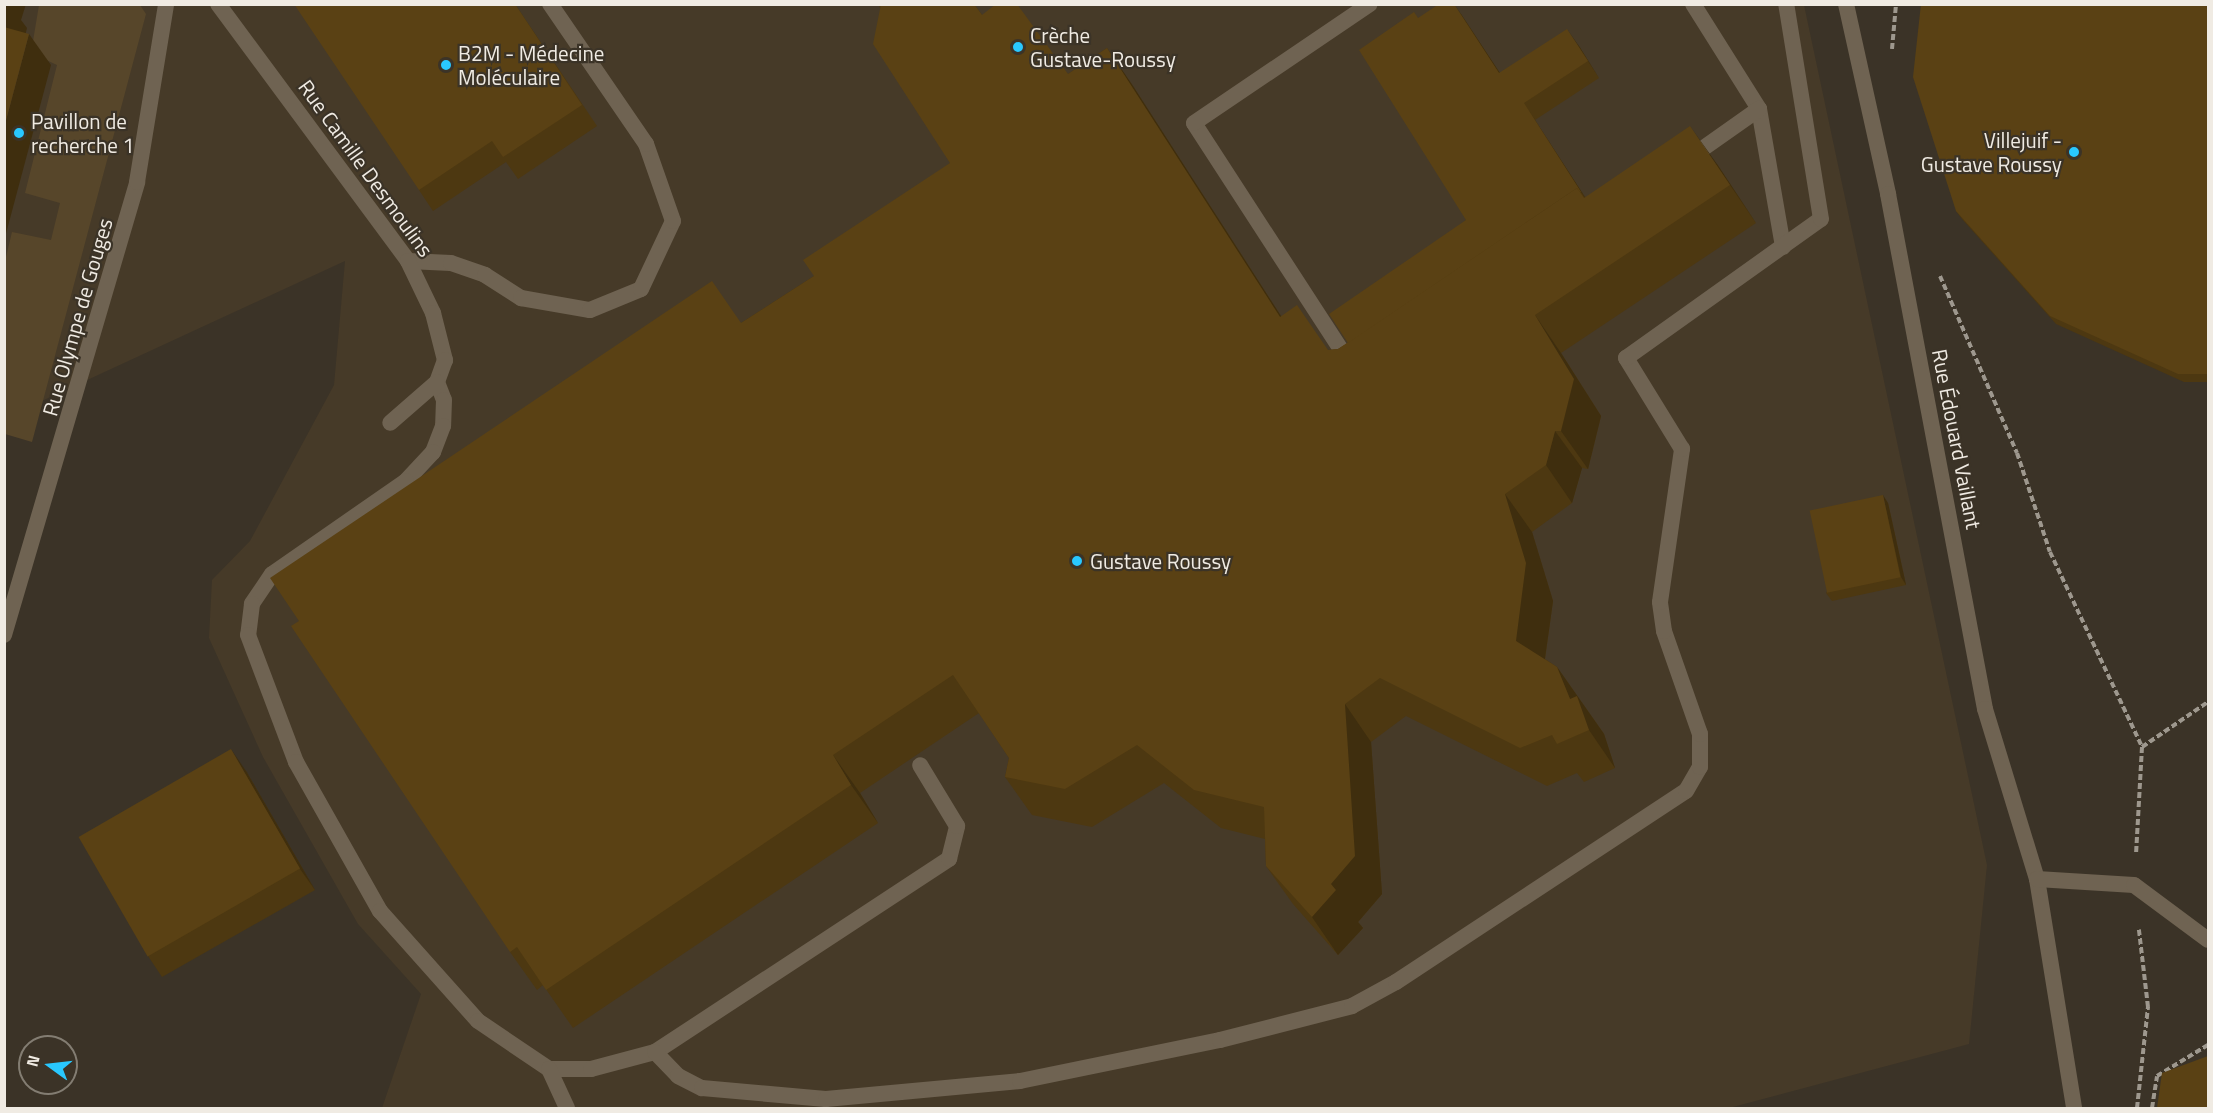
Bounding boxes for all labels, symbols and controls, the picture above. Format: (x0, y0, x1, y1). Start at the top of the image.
place label: Crèche Gustave-Roussy (1030, 22, 1176, 72)
place label: B2M - Médecine Moléculaire (458, 40, 604, 90)
marker: Crèche Gustave-Roussy (1011, 40, 1025, 54)
marker: B2M - Médecine Moléculaire (439, 58, 453, 72)
street label: Rue Camille Desmoulins (293, 75, 439, 261)
place label: Pavillon de recherche 1 (31, 108, 134, 158)
marker: Pavillon de recherche 1 (12, 126, 26, 140)
place label: Villejuif - Gustave Roussy (1921, 127, 2062, 177)
marker: Villejuif - Gustave Roussy (2067, 145, 2081, 159)
street label: Rue Olympe de Gouges (37, 215, 117, 419)
street label: Rue Édouard Vaillant (1927, 347, 1987, 531)
place label: Gustave Roussy (1090, 548, 1231, 574)
marker: Gustave Roussy (1068, 552, 1086, 570)
north arrow (18, 1035, 78, 1095)
text: N (20, 1052, 46, 1069)

